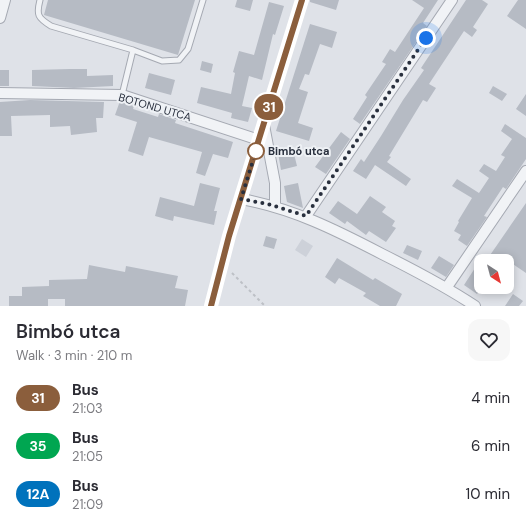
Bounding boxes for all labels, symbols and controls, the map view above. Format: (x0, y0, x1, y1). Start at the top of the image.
your location (416, 28, 436, 48)
street label: BOTOND UTCA (117, 90, 193, 124)
line badge: 31 (251, 94, 287, 120)
text: 31 (262, 98, 276, 116)
marker: Bimbó utca (247, 142, 265, 160)
place label: Bimbó utca (268, 144, 329, 158)
north arrow (474, 254, 514, 294)
map controls (474, 254, 514, 294)
text: Bimbó utca (16, 319, 120, 344)
button: heart (468, 319, 510, 361)
text: Walk · 3 min · 210 m (16, 347, 132, 364)
text: Bus (72, 380, 99, 400)
text: 4 min (471, 388, 510, 408)
text: 31 (31, 389, 45, 407)
text: 21:03 (72, 400, 103, 417)
text: Bus (72, 428, 99, 448)
text: 6 min (471, 436, 510, 456)
text: 35 (29, 437, 47, 455)
text: 21:05 (72, 448, 103, 465)
text: Bus (72, 476, 99, 496)
text: 10 min (465, 484, 510, 504)
text: 12A (26, 485, 50, 503)
text: 21:09 (72, 496, 103, 513)

